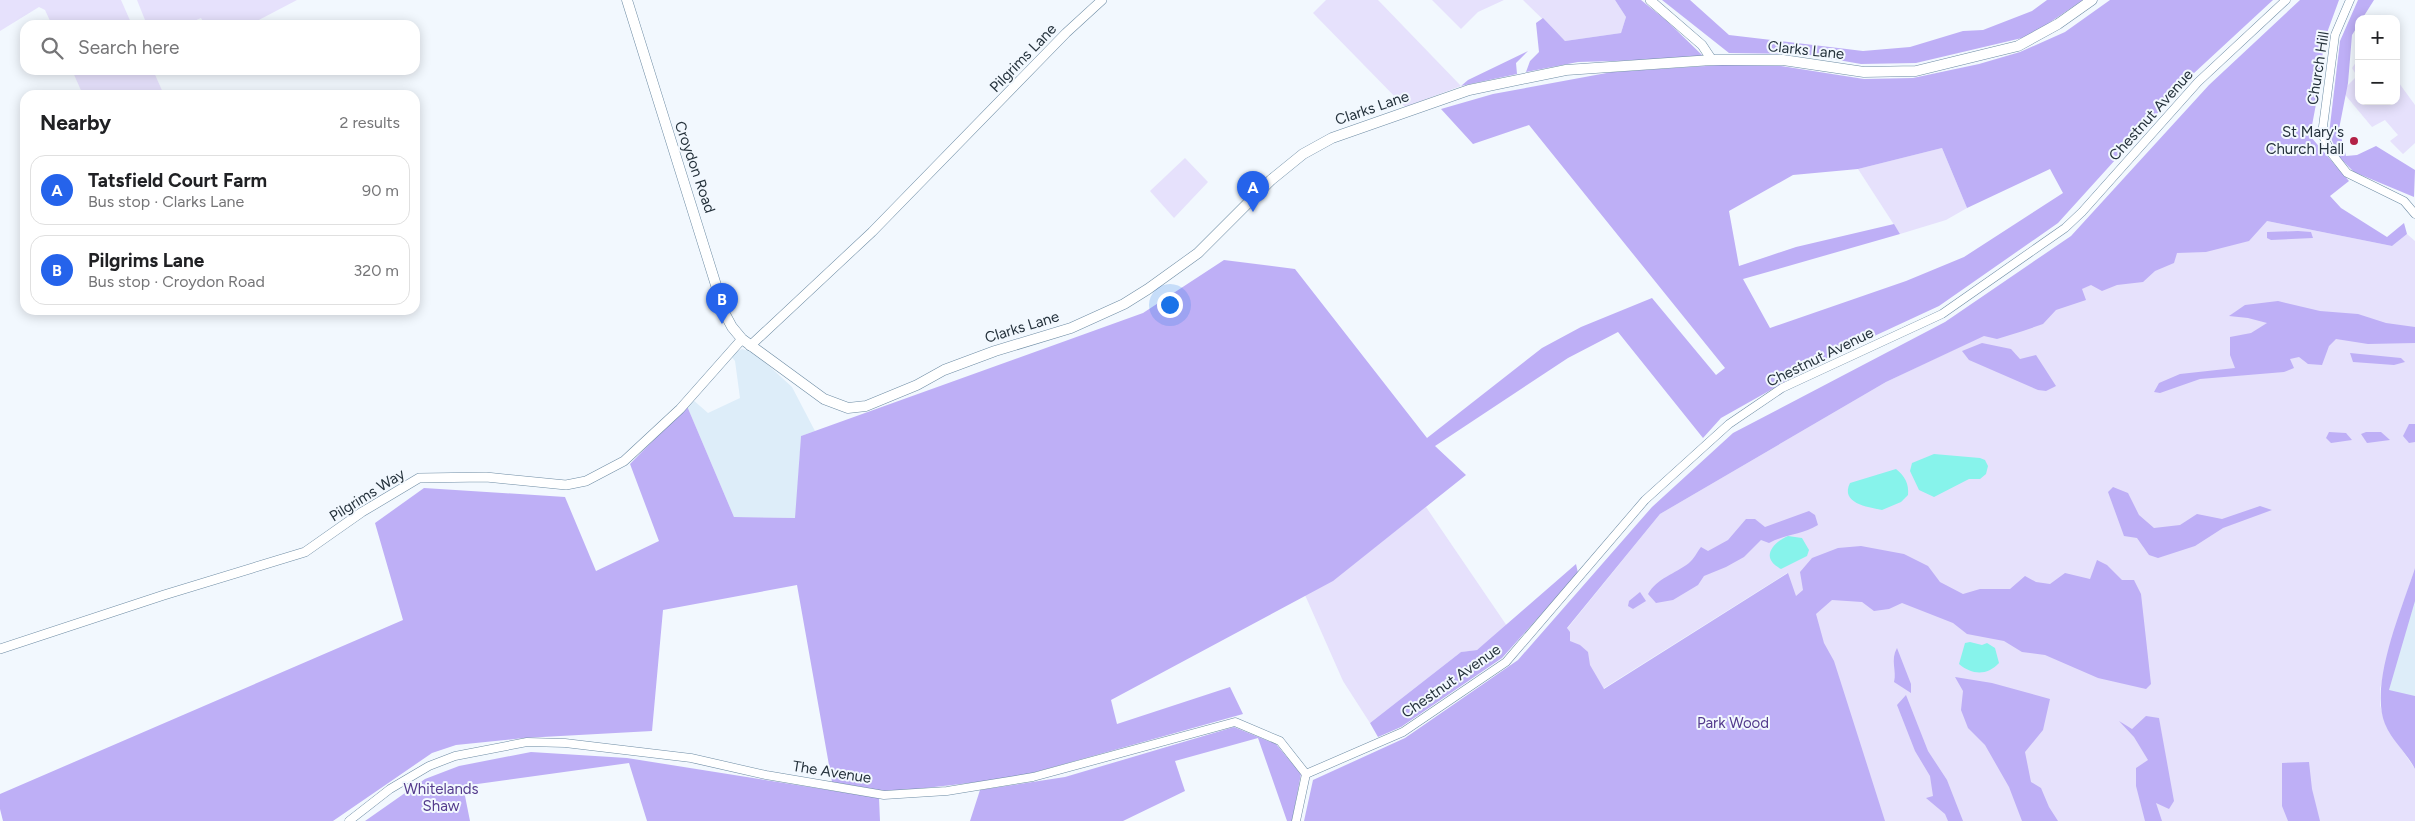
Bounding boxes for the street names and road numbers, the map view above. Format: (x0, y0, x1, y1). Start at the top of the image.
street label: Pilgrims Lane (986, 20, 1060, 96)
street label: Church Hill (2303, 30, 2333, 106)
street label: Clarks Lane (1767, 37, 1845, 63)
street label: Chestnut Avenue (2105, 66, 2197, 164)
street label: Clarks Lane (1333, 87, 1411, 129)
street label: Croydon Road (671, 119, 719, 215)
street label: Clarks Lane (983, 307, 1061, 347)
street label: Chestnut Avenue (1764, 323, 1876, 391)
street label: Pilgrims Way (326, 465, 408, 525)
street label: Chestnut Avenue (1398, 640, 1504, 722)
street label: The Avenue (791, 757, 873, 787)

